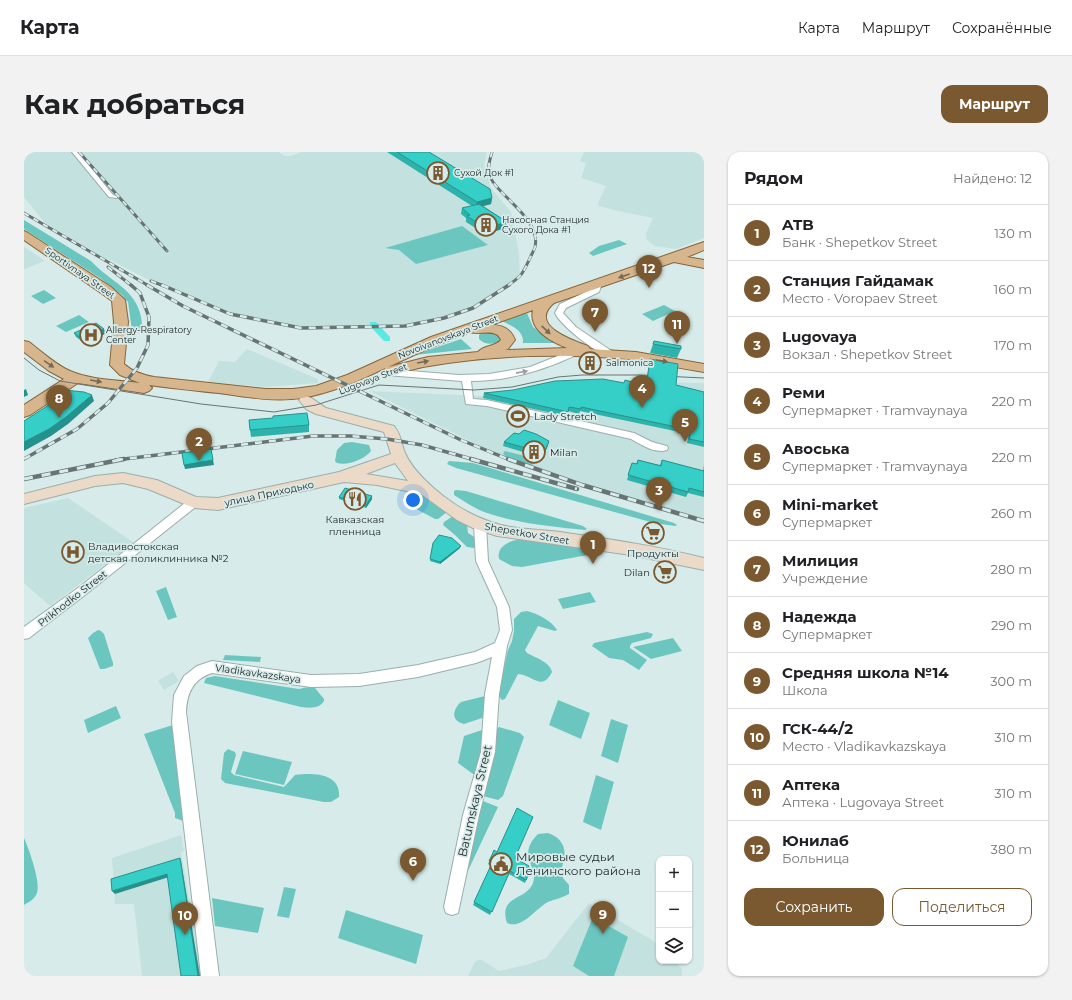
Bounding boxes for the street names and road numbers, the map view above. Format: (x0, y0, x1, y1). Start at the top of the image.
street label: Sportivnaya Street (43, 244, 118, 301)
street label: Novoivanovskaya Street (396, 312, 500, 361)
street label: Lugovaya Street (337, 360, 409, 397)
street label: улица Приходько (222, 478, 315, 510)
street label: Shepetkov Street (483, 520, 570, 547)
street label: Prikhodko Street (35, 567, 110, 629)
street label: Vladikavkazskaya (214, 661, 302, 686)
street label: Batumskaya Street (454, 743, 495, 858)

